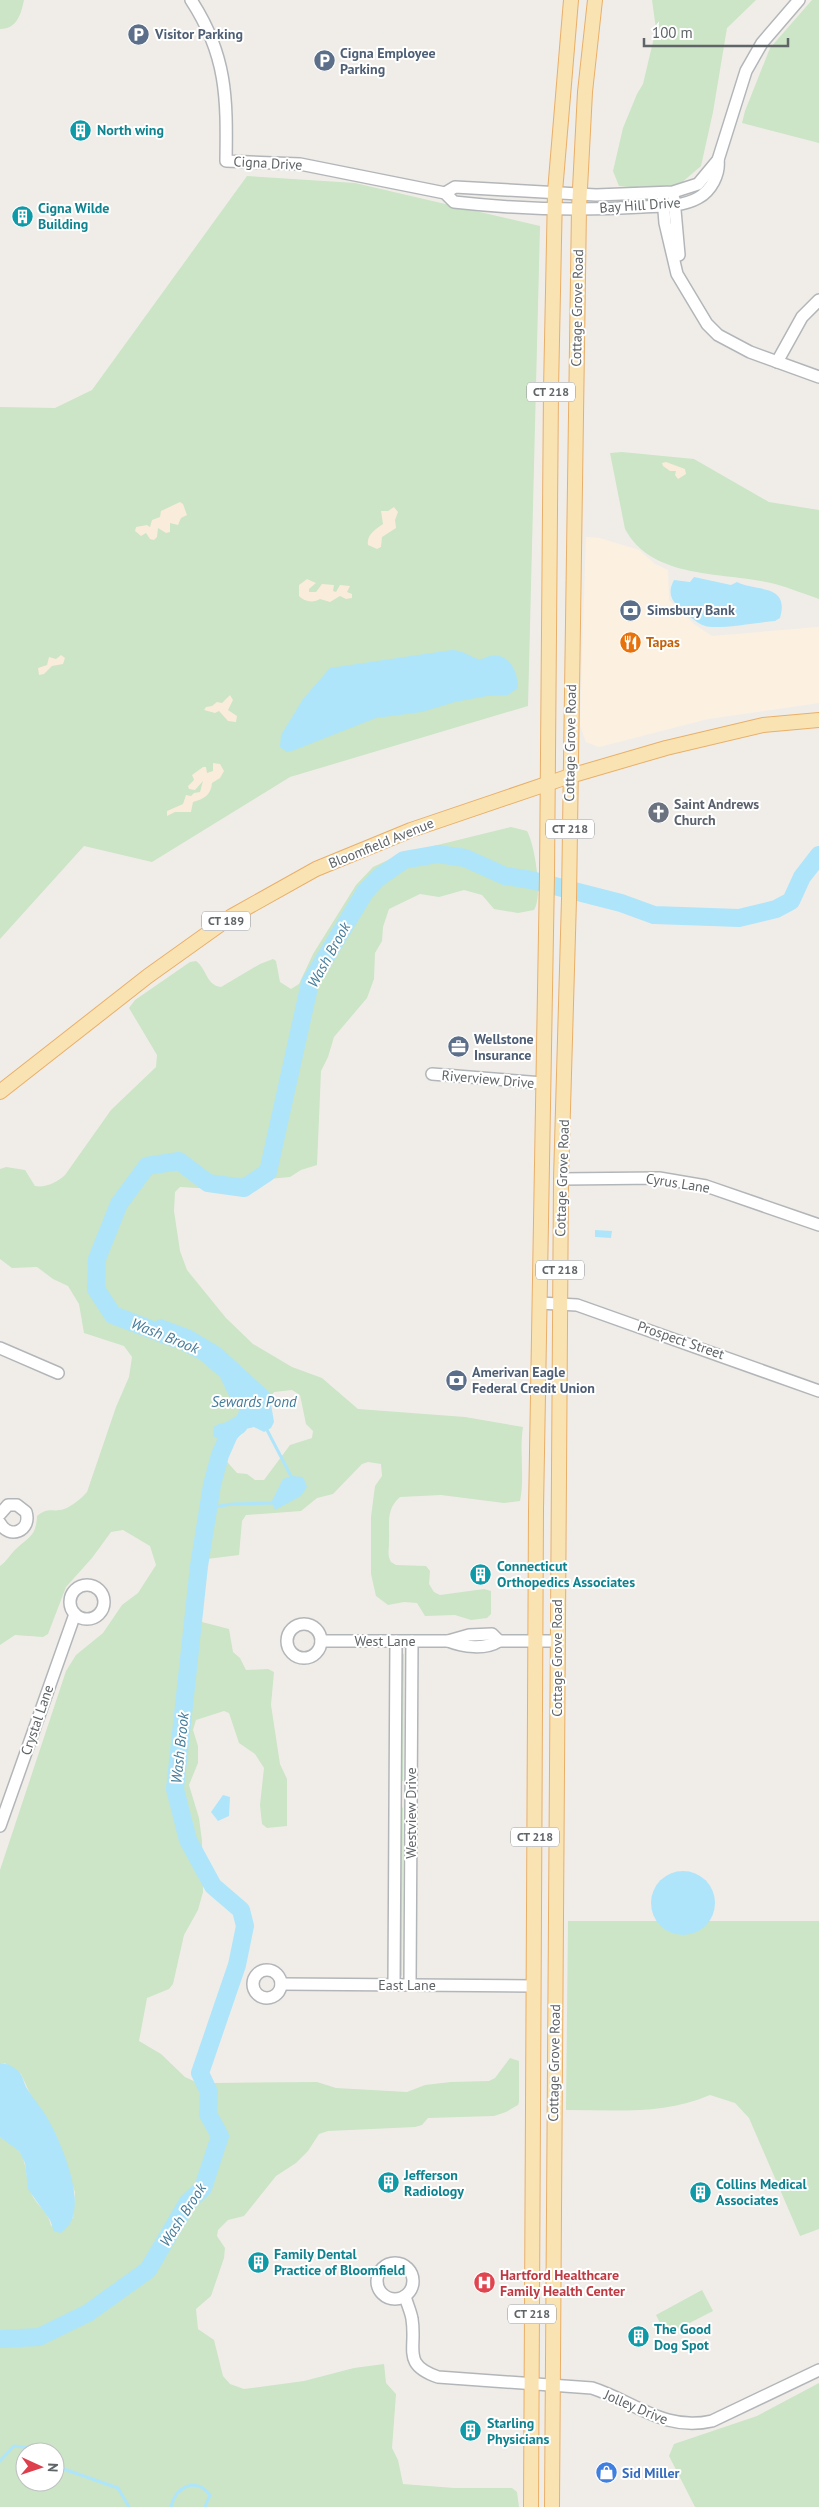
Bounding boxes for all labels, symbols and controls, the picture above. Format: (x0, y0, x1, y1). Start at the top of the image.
scale bar (644, 15, 788, 47)
parking icon: Visitor Parking (127, 22, 151, 46)
text: 100 m (652, 23, 693, 42)
place label: Visitor Parking (154, 25, 243, 43)
place label: Cigna Employee Parking (340, 44, 436, 78)
parking icon: Cigna Employee Parking (312, 49, 336, 73)
building icon: North wing (69, 118, 93, 142)
place label: North wing (97, 121, 164, 139)
street label: Cigna Drive (233, 152, 303, 174)
street label: Bay Hill Drive (599, 193, 681, 217)
place label: Cigna Wilde Building (38, 199, 109, 233)
building icon: Cigna Wilde Building (10, 204, 34, 228)
street label: Cottage Grove Road (567, 249, 587, 367)
road number: CT 218 (527, 382, 575, 402)
bank icon: Simsbury Bank (619, 598, 643, 622)
place label: Simsbury Bank (647, 601, 735, 619)
restaurant icon: Tapas (618, 630, 642, 654)
place label: Tapas (646, 633, 680, 651)
street label: Cottage Grove Road (560, 684, 580, 802)
place label: Saint Andrews Church (674, 795, 759, 829)
church icon: Saint Andrews Church (646, 800, 670, 824)
street label: Bloomfield Avenue (326, 814, 436, 872)
road number: CT 218 (546, 820, 594, 839)
road number: CT 189 (202, 911, 250, 930)
water label: Wash Brook (303, 918, 355, 991)
place label: Wellstone Insurance (474, 1030, 534, 1064)
office icon: Wellstone Insurance (446, 1035, 470, 1059)
street label: Riverview Drive (441, 1066, 535, 1092)
street label: Cottage Grove Road (551, 1119, 573, 1237)
street label: Cyrus Lane (645, 1169, 711, 1197)
road number: CT 218 (536, 1260, 584, 1280)
water label: Wash Brook (128, 1313, 203, 1358)
street label: Prospect Street (635, 1317, 727, 1363)
place label: Amerivan Eagle Federal Credit Union (472, 1363, 595, 1397)
bank icon: Amerivan Eagle Federal Credit Union (444, 1368, 468, 1392)
water label: Sewards Pond (211, 1392, 297, 1411)
place label: Connecticut Orthopedics Associates (497, 1557, 635, 1591)
building icon: Connecticut Orthopedics Associates (469, 1562, 493, 1586)
street label: Cottage Grove Road (548, 1599, 566, 1717)
street label: West Lane (354, 1632, 416, 1650)
street label: Crystal Lane (17, 1682, 57, 1758)
water label: Wash Brook (166, 1710, 193, 1785)
street label: Westview Drive (402, 1767, 420, 1859)
road number: CT 218 (511, 1828, 559, 1846)
street label: East Lane (378, 1976, 436, 1994)
street label: Cottage Grove Road (544, 2004, 564, 2122)
place label: Jefferson Radiology (403, 2166, 464, 2200)
building icon: Jefferson Radiology (376, 2171, 400, 2195)
place label: Collins Medical Associates (716, 2175, 808, 2209)
water label: Wash Brook (155, 2179, 211, 2250)
building icon: Collins Medical Associates (688, 2180, 712, 2204)
place label: Family Dental Practice of Bloomfield (274, 2245, 405, 2279)
building icon: Family Dental Practice of Bloomfield (246, 2250, 270, 2274)
place label: Hartford Healthcare Family Health Center (500, 2266, 625, 2300)
hospital icon: Hartford Healthcare Family Health Center (472, 2271, 496, 2295)
road number: CT 218 (508, 2304, 556, 2324)
place label: The Good Dog Spot (654, 2320, 711, 2354)
building icon: The Good Dog Spot (626, 2325, 650, 2349)
street label: Jolley Drive (600, 2385, 671, 2429)
place label: Starling Physicians (487, 2414, 549, 2448)
building icon: Starling Physicians (459, 2419, 483, 2443)
north arrow (15, 2442, 65, 2492)
shop icon: Sid Miller (594, 2461, 618, 2485)
text: N (44, 2463, 62, 2473)
place label: Sid Miller (622, 2464, 680, 2482)

